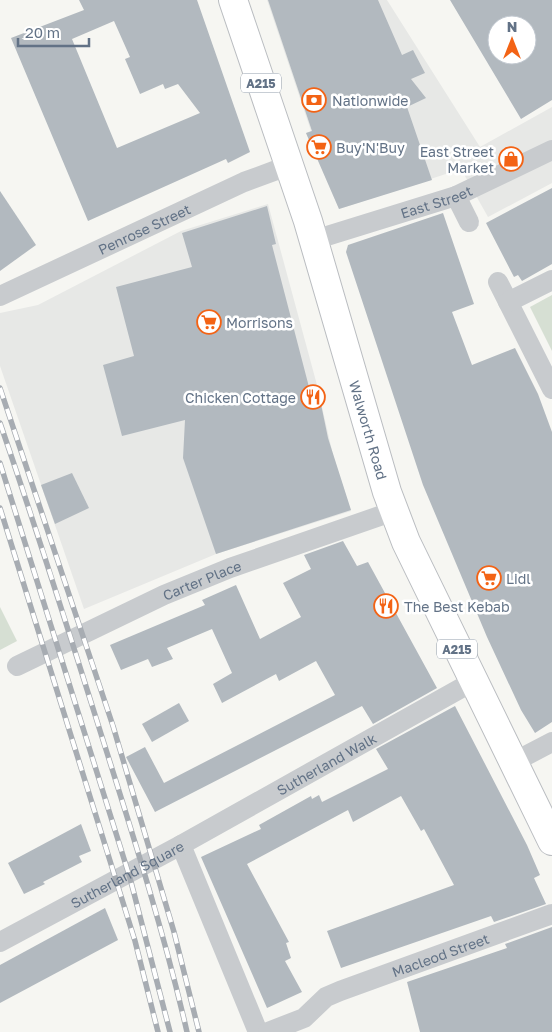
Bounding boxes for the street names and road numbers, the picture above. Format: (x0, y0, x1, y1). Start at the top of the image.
road number: A215 (241, 74, 281, 92)
street label: East Street (398, 181, 475, 221)
street label: Penrose Street (95, 200, 193, 258)
street label: Walworth Road (346, 378, 391, 482)
street label: Carter Place (160, 556, 243, 603)
road number: A215 (437, 640, 477, 659)
street label: Sutherland Walk (274, 729, 379, 798)
street label: Sutherland Square (67, 837, 186, 911)
street label: Macleod Street (389, 929, 491, 980)

